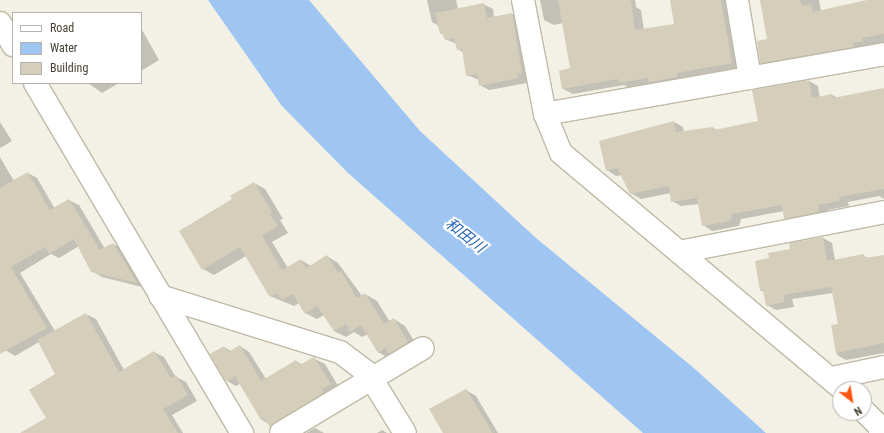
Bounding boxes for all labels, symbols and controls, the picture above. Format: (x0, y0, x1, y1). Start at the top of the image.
legend (12, 12, 142, 84)
text: Road (50, 21, 74, 35)
text: Water (50, 41, 78, 55)
text: Building (50, 61, 88, 75)
water label: 和田川 (442, 215, 488, 257)
north arrow (832, 381, 872, 421)
text: N (852, 404, 864, 418)

